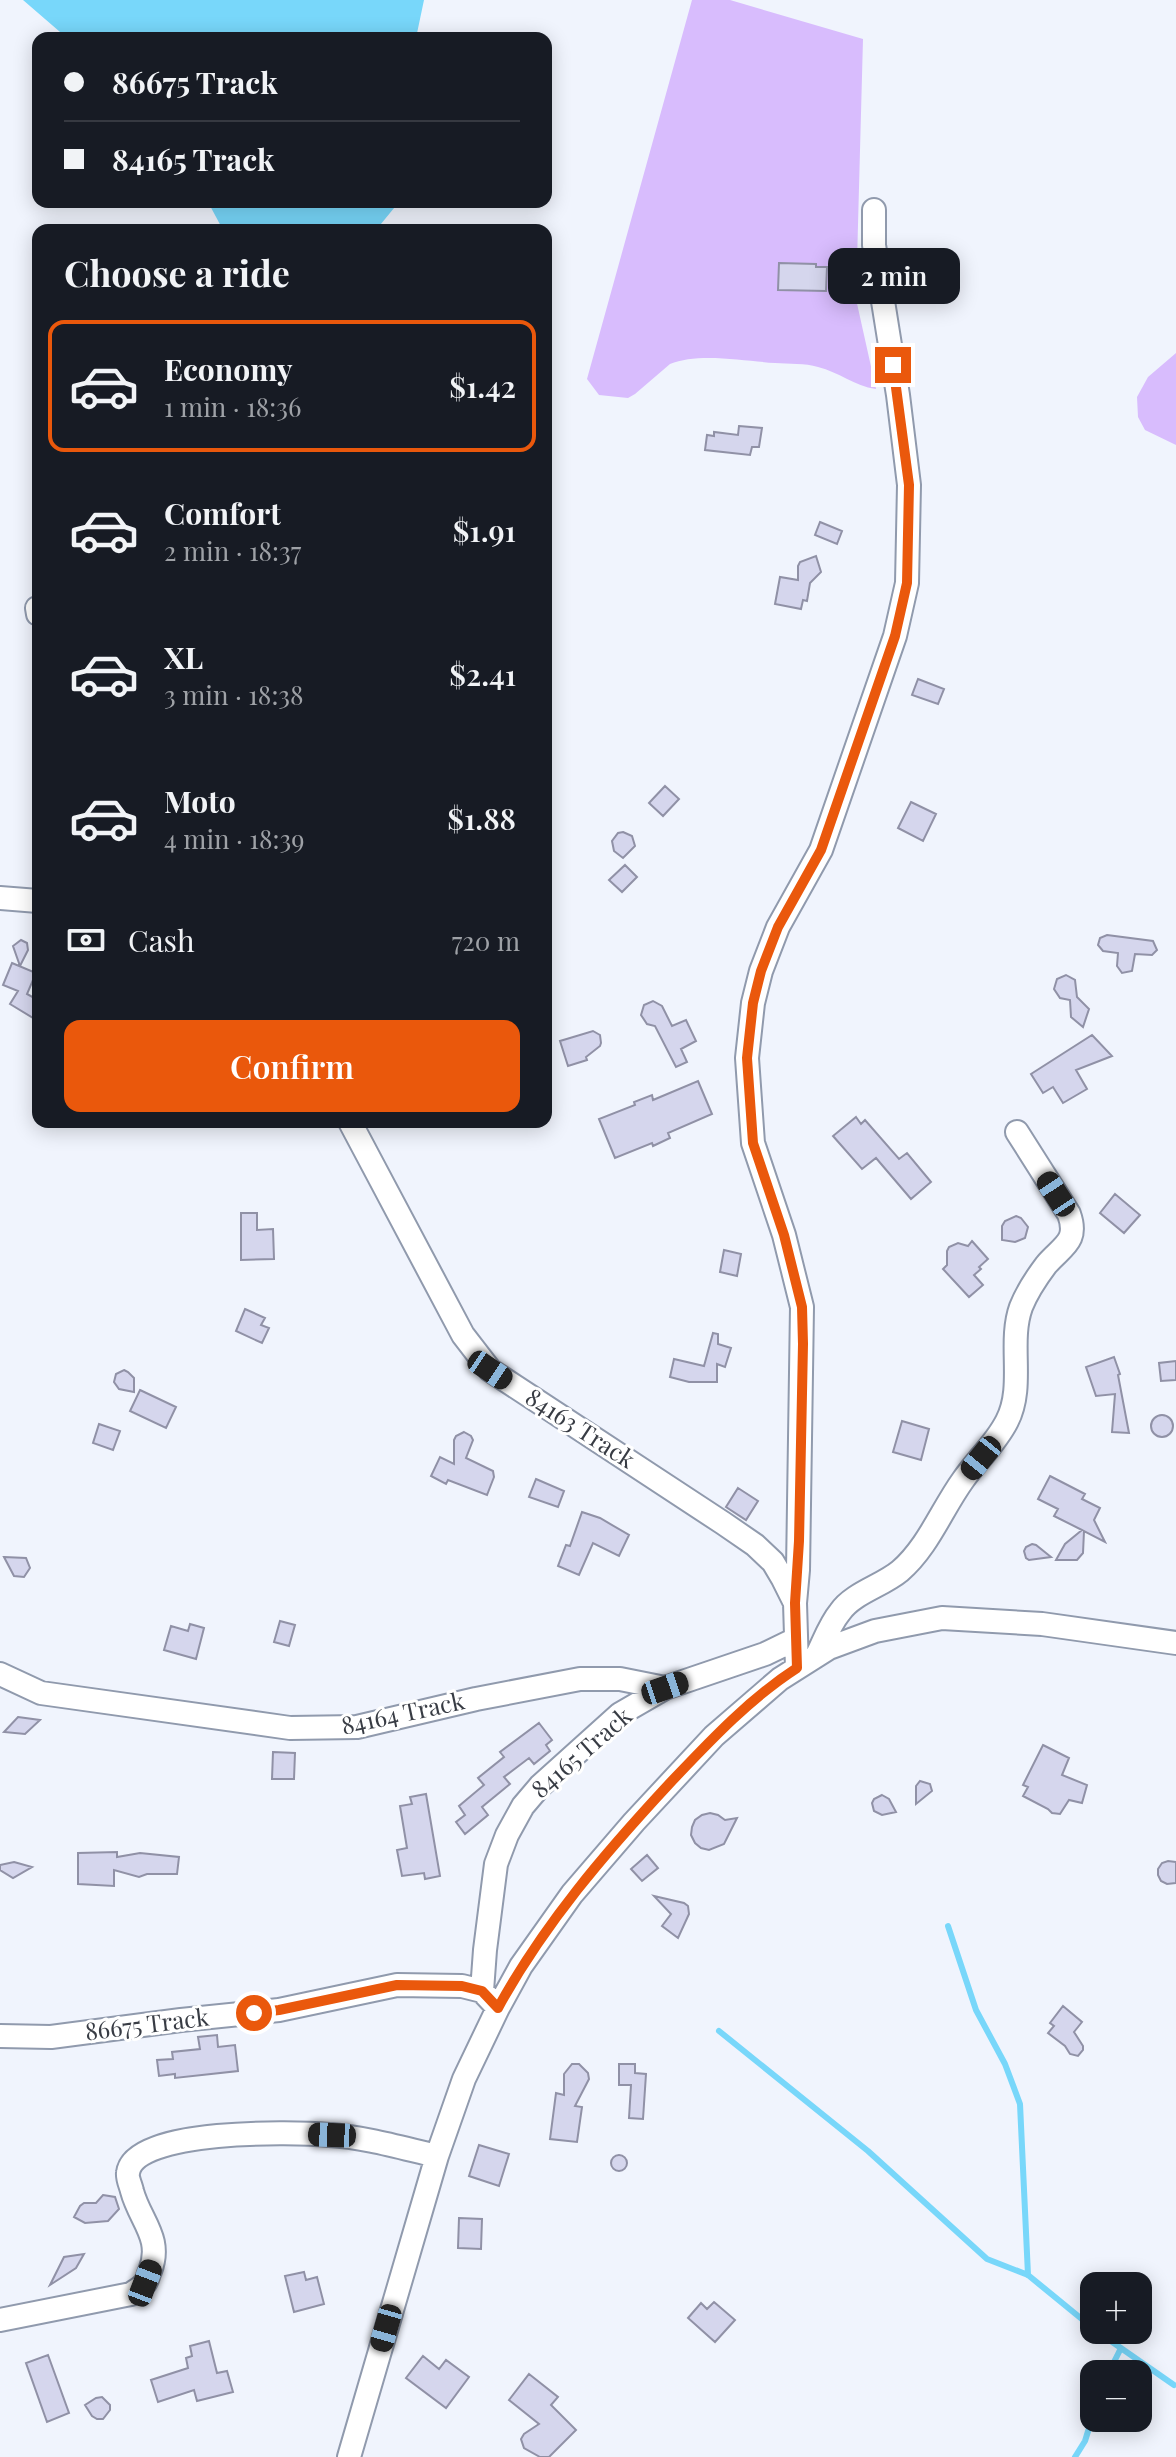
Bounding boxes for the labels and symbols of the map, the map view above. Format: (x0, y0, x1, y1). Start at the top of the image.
callout: 2 min (827, 249, 959, 305)
route end (875, 347, 911, 383)
car (1033, 1167, 1079, 1221)
car (463, 1347, 517, 1393)
street label: 84163 Track (520, 1380, 643, 1475)
car (957, 1432, 1005, 1484)
car (638, 1669, 692, 1707)
street label: 84164 Track (338, 1683, 468, 1741)
street label: 84165 Track (524, 1699, 638, 1804)
route start (236, 1995, 272, 2031)
street label: 86675 Track (83, 1999, 211, 2046)
car (308, 2122, 356, 2148)
car (125, 2256, 165, 2310)
car (368, 2302, 404, 2354)

